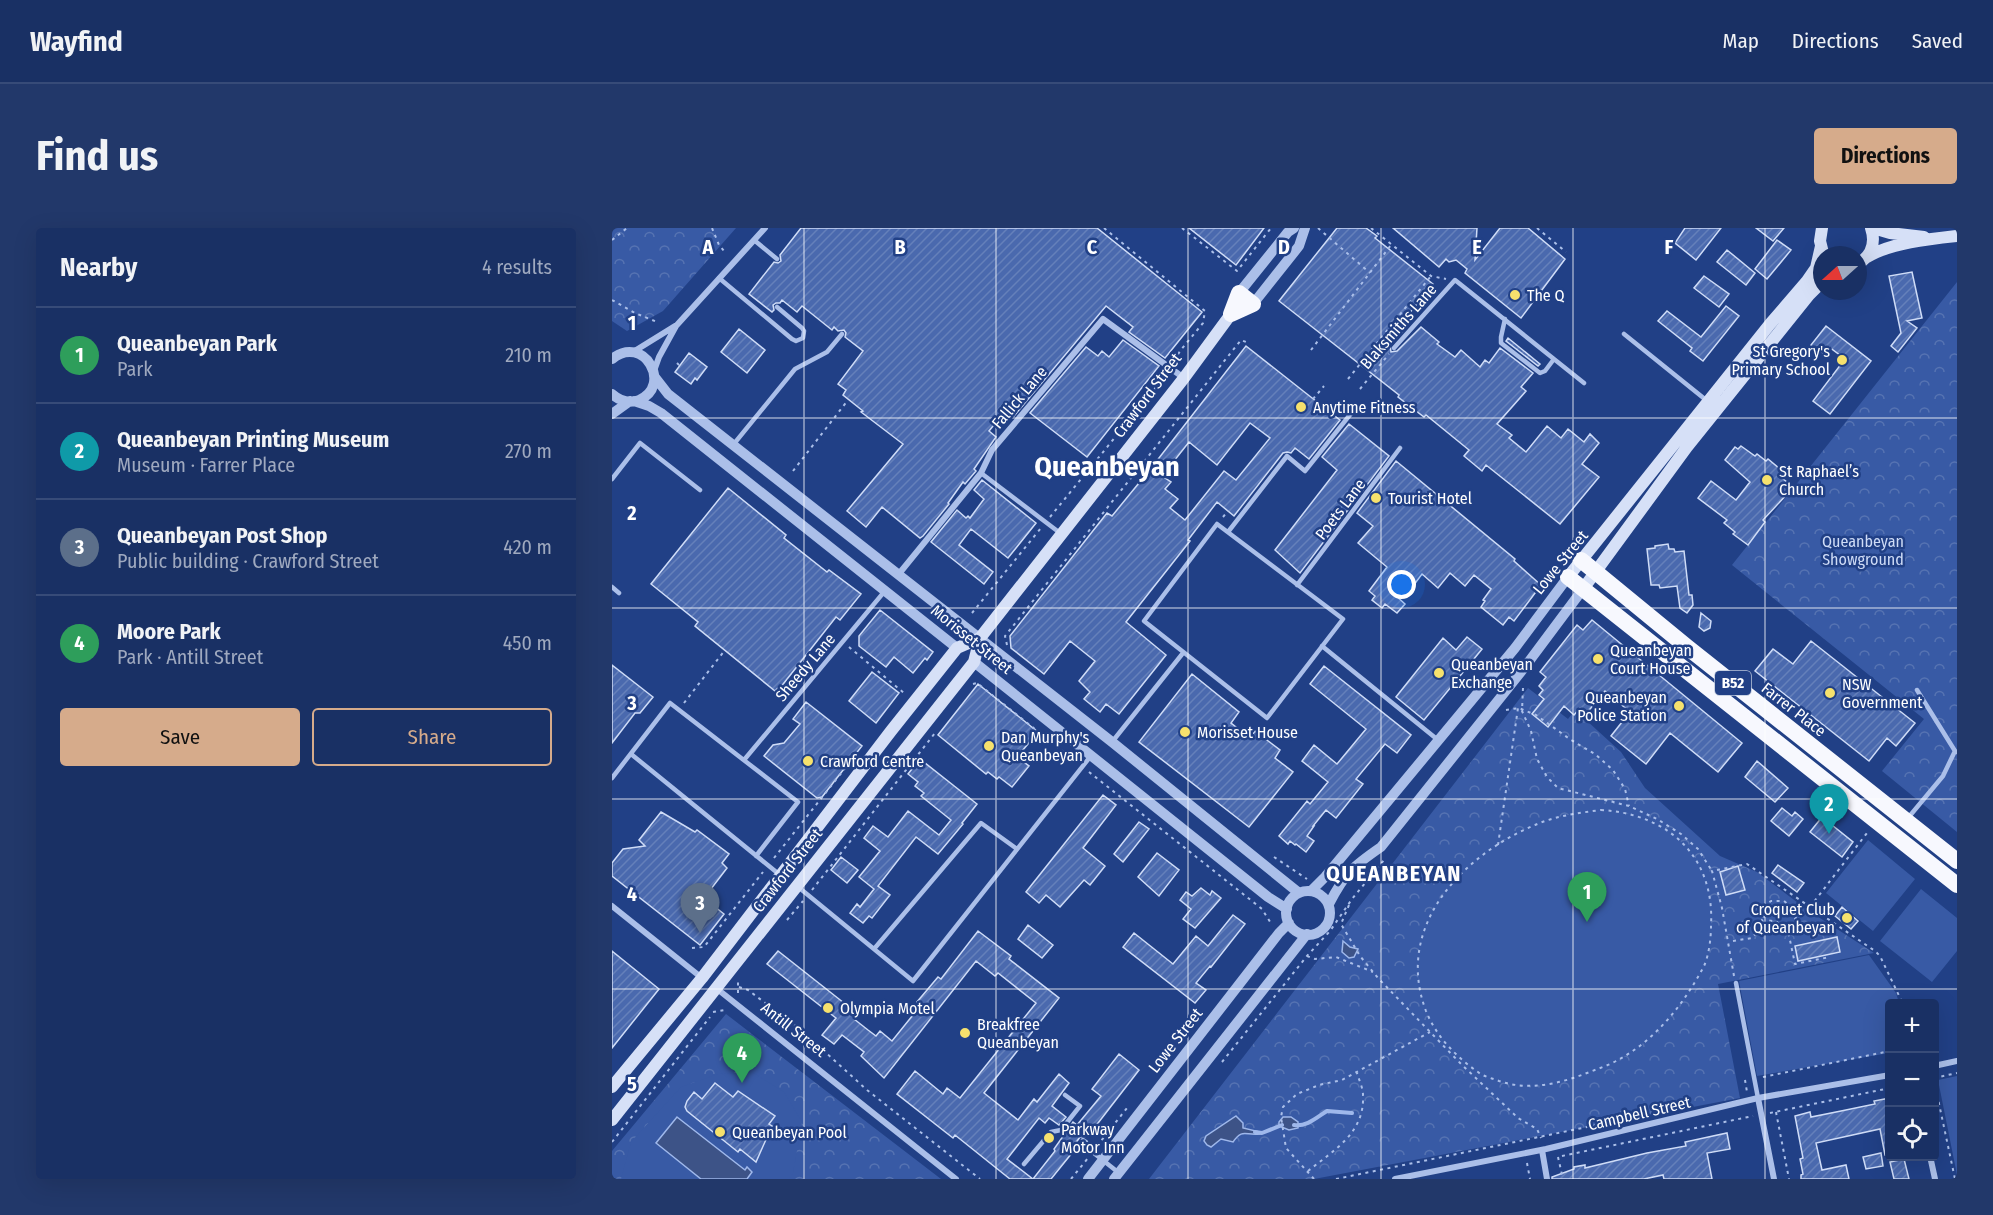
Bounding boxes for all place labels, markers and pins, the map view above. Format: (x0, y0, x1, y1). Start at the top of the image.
place label: The Q (1527, 286, 1565, 305)
marker: The Q (1508, 288, 1522, 302)
place label: St Gregory's Primary School (1731, 342, 1830, 379)
marker: St Gregory's Primary School (1835, 353, 1849, 367)
place label: Anytime Fitness (1313, 398, 1416, 417)
marker: Anytime Fitness (1294, 400, 1308, 414)
place label: St Raphael’s Church (1779, 462, 1859, 499)
marker: St Raphael’s Church (1760, 473, 1774, 487)
place label: Tourist Hotel (1388, 489, 1472, 508)
marker: Tourist Hotel (1369, 491, 1383, 505)
place label: Queanbeyan Court House (1610, 641, 1692, 678)
marker: Queanbeyan Court House (1591, 652, 1605, 666)
place label: Queanbeyan Exchange (1451, 655, 1533, 692)
marker: Queanbeyan Exchange (1432, 666, 1446, 680)
place label: NSW Government (1842, 675, 1923, 712)
marker: NSW Government (1823, 686, 1837, 700)
place label: Queanbeyan Police Station (1577, 688, 1667, 725)
marker: Queanbeyan Police Station (1672, 699, 1686, 713)
place label: Morisset House (1197, 723, 1298, 742)
marker: Morisset House (1178, 725, 1192, 739)
place label: Dan Murphy's Queanbeyan (1001, 728, 1090, 765)
marker: Dan Murphy's Queanbeyan (982, 739, 996, 753)
place label: Crawford Centre (820, 752, 924, 771)
marker: Crawford Centre (801, 754, 815, 768)
pin: 2 (1810, 784, 1848, 834)
pin: 1 (1568, 872, 1606, 922)
pin: 3 (680, 884, 719, 933)
place label: Croquet Club of Queanbeyan (1736, 900, 1835, 937)
marker: Croquet Club of Queanbeyan (1840, 911, 1854, 925)
place label: Olympia Motel (840, 999, 935, 1018)
marker: Olympia Motel (821, 1001, 835, 1015)
place label: Breakfree Queanbeyan (977, 1015, 1059, 1052)
marker: Breakfree Queanbeyan (958, 1026, 972, 1040)
pin: 4 (722, 1034, 762, 1083)
place label: Parkway Motor Inn (1061, 1120, 1125, 1157)
place label: Queanbeyan Pool (732, 1123, 847, 1142)
marker: Queanbeyan Pool (713, 1125, 727, 1139)
marker: Parkway Motor Inn (1042, 1131, 1056, 1145)

